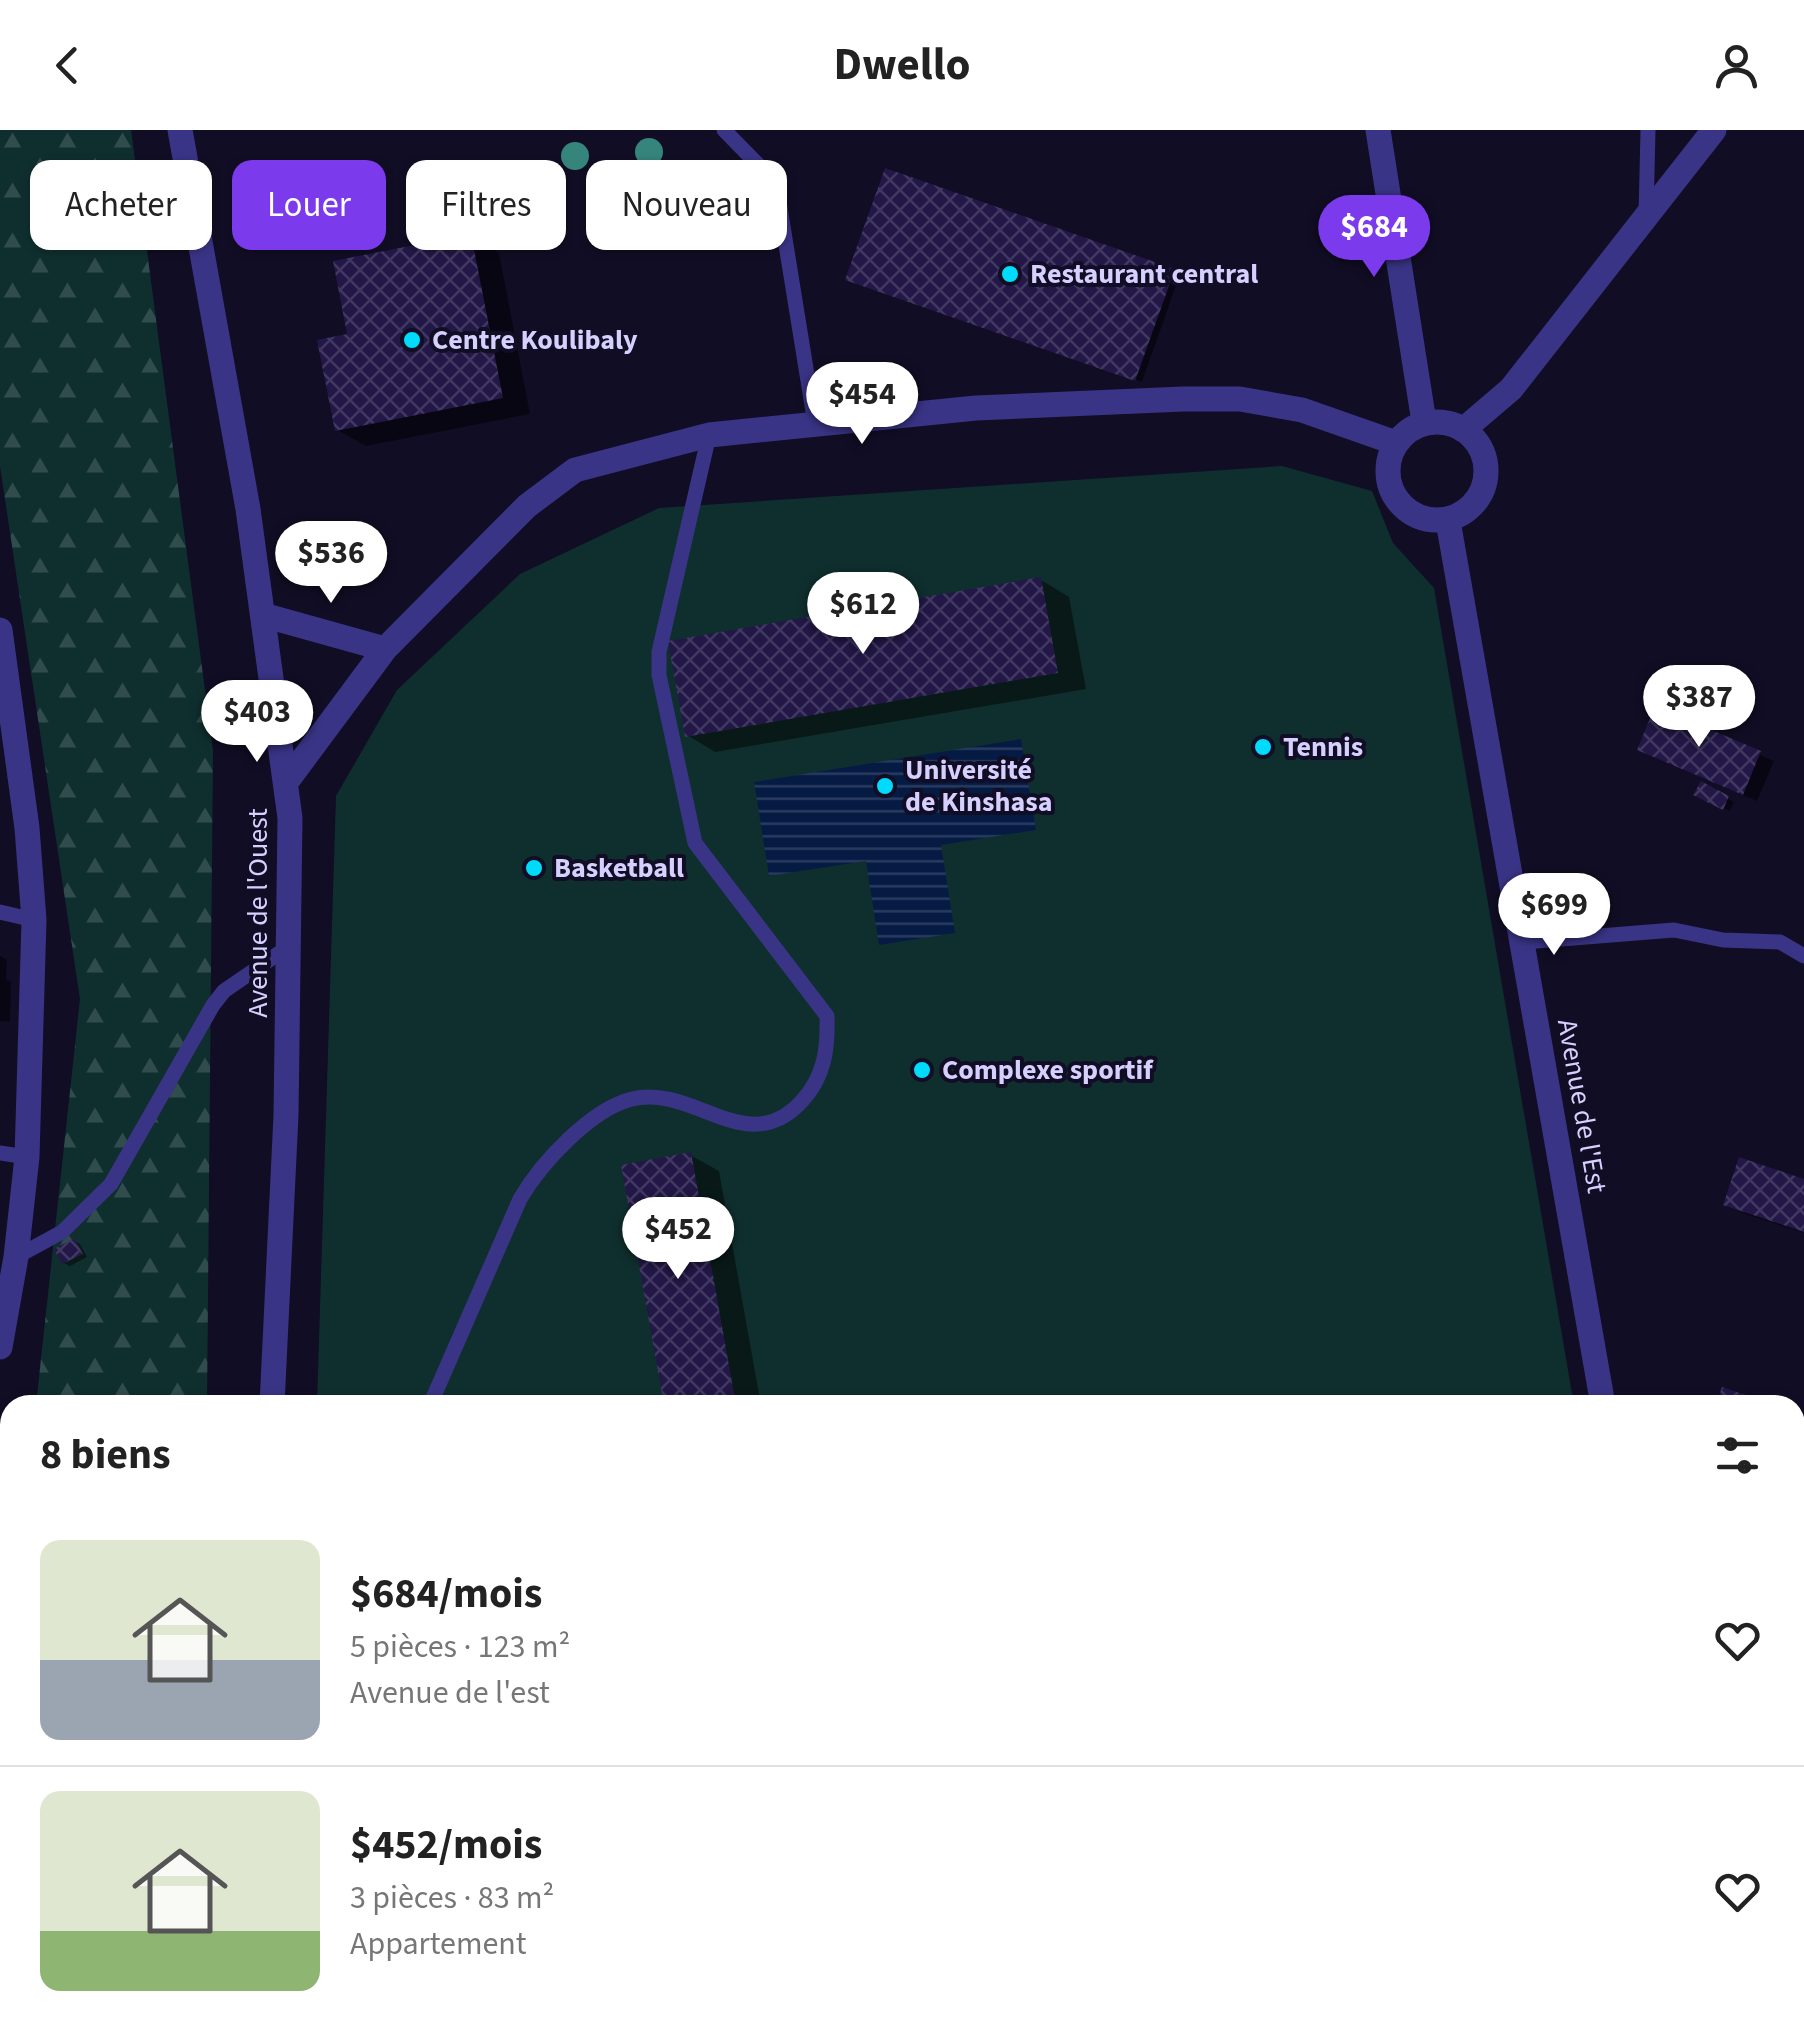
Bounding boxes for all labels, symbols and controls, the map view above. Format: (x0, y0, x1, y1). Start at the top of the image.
text: Dwello (833, 33, 971, 97)
icon: back (40, 38, 95, 93)
icon: person (1709, 38, 1764, 93)
chip: Acheter (30, 160, 212, 250)
chip: Louer (232, 160, 386, 250)
chip: Filtres (406, 160, 566, 250)
chip: Nouveau (586, 160, 787, 250)
pin: $684 (1315, 195, 1433, 280)
text: $684 (1340, 204, 1408, 250)
place label: Restaurant central (1030, 254, 1258, 294)
marker: Restaurant central (999, 263, 1021, 285)
place label: Centre Koulibaly (432, 320, 638, 360)
marker: Centre Koulibaly (401, 329, 423, 351)
pin: $454 (803, 362, 921, 447)
text: $454 (828, 371, 896, 417)
pin: $536 (272, 521, 390, 606)
text: $536 (297, 530, 365, 576)
pin: $612 (804, 572, 922, 657)
text: $612 (829, 581, 897, 627)
pin: $387 (1640, 665, 1758, 750)
text: $387 (1665, 674, 1733, 720)
pin: $403 (198, 680, 316, 765)
text: $403 (223, 689, 291, 735)
place label: Tennis (1283, 727, 1363, 767)
marker: Tennis (1252, 736, 1274, 758)
place label: Université de Kinshasa (905, 750, 1052, 822)
marker: Université de Kinshasa (874, 775, 896, 797)
street label: Avenue de l'Ouest (238, 808, 278, 1018)
place label: Basketball (554, 848, 684, 888)
marker: Basketball (523, 857, 545, 879)
pin: $699 (1495, 873, 1613, 958)
text: $699 (1520, 882, 1588, 928)
street label: Avenue de l'Est (1547, 1016, 1617, 1197)
place label: Complexe sportif (942, 1050, 1154, 1090)
marker: Complexe sportif (911, 1059, 933, 1081)
pin: $452 (619, 1197, 737, 1282)
text: $452 (644, 1206, 712, 1252)
text: 8 biens (40, 1425, 171, 1485)
icon: filters (1710, 1428, 1765, 1483)
text: $684/mois (350, 1564, 542, 1624)
icon: home (120, 1580, 240, 1700)
icon: heart (1710, 1613, 1765, 1668)
text: 5 pièces · 123 m² (350, 1624, 570, 1670)
text: Avenue de l'est (350, 1670, 550, 1716)
text: $452/mois (350, 1815, 542, 1875)
icon: home (120, 1831, 240, 1951)
icon: heart (1710, 1864, 1765, 1919)
text: 3 pièces · 83 m² (350, 1875, 554, 1921)
text: Appartement (350, 1921, 527, 1967)

